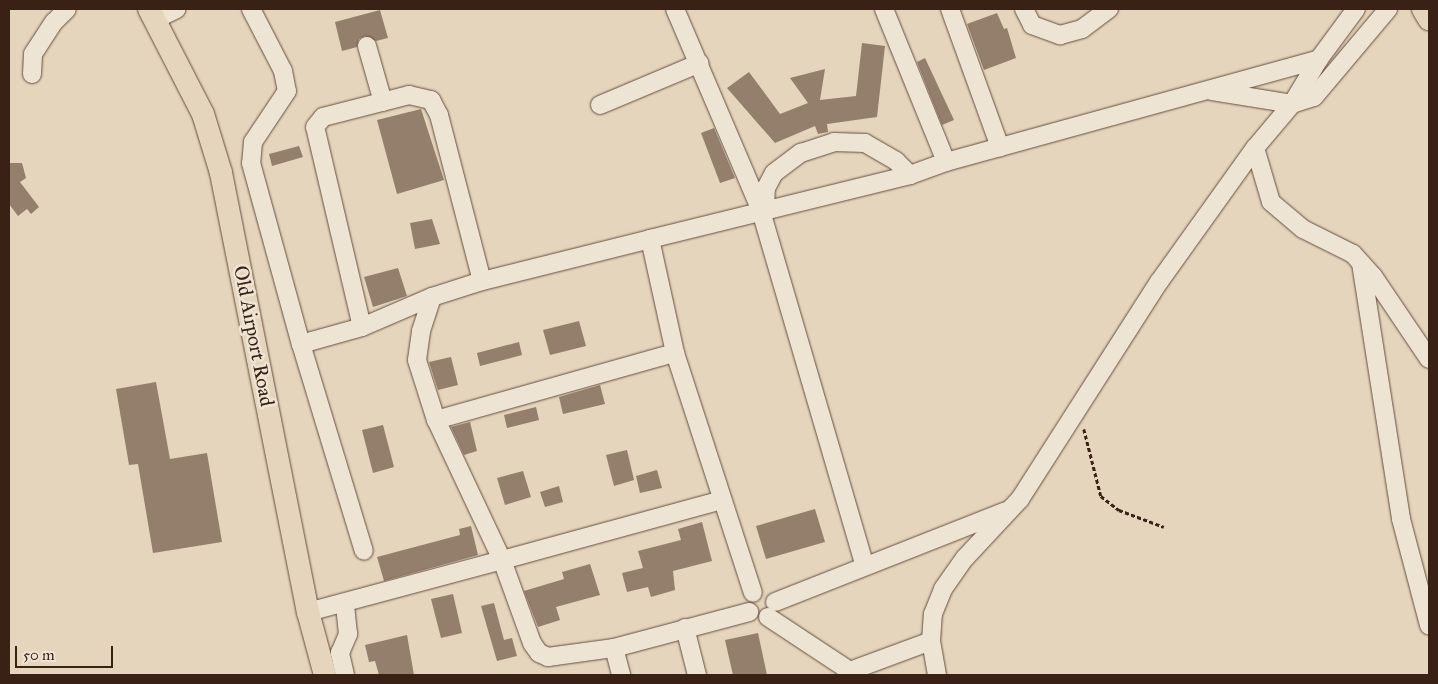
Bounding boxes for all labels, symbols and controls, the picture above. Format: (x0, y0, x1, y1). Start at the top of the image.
street label: Old Airport Road (229, 263, 279, 409)
scale bar (18, 636, 115, 668)
text: 50 m (23, 646, 55, 664)

